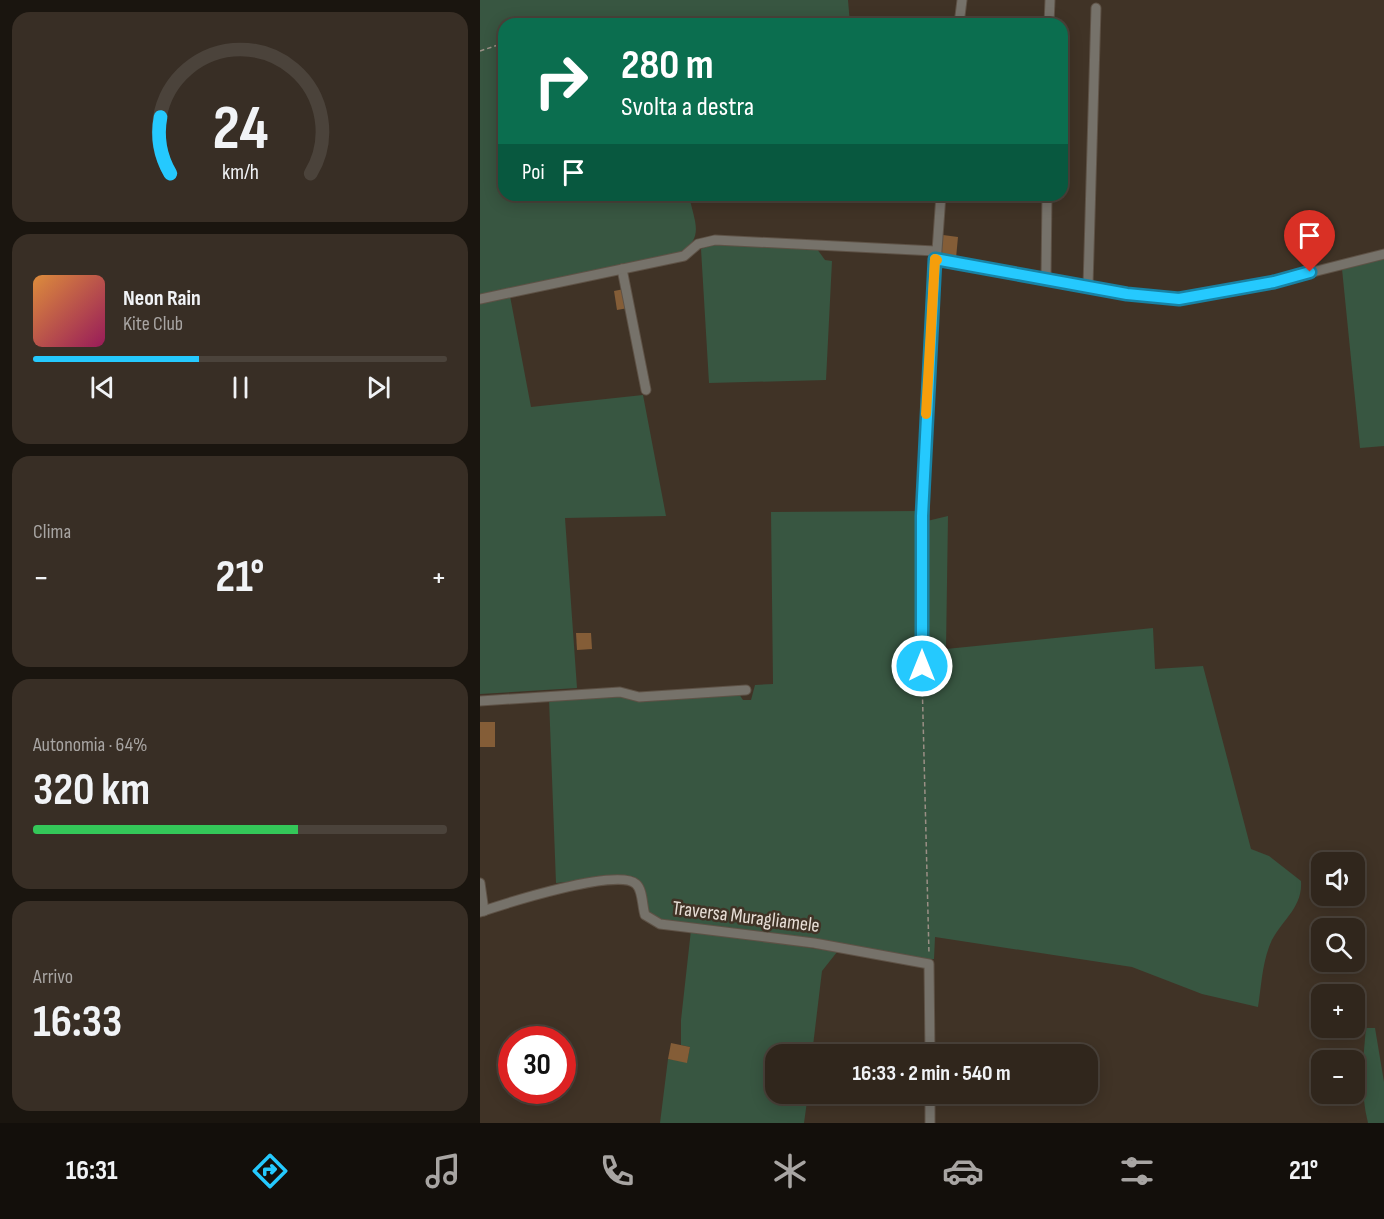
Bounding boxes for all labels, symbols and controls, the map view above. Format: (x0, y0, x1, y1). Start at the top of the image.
text: 280 m (621, 40, 714, 91)
icon: right (522, 42, 600, 120)
text: Svolta a destra (621, 91, 754, 123)
text: 24 (212, 92, 268, 167)
icon: arrive (557, 156, 590, 189)
text: Poi (522, 159, 545, 186)
text: km/h (221, 160, 259, 185)
pin (1284, 210, 1335, 272)
icon: arrive (1293, 219, 1326, 252)
text: Neon Rain (123, 285, 201, 312)
text: Kite Club (123, 312, 183, 336)
icon: previous (86, 371, 119, 404)
icon: pause (224, 371, 257, 404)
icon: next (362, 371, 395, 404)
text: Clima (33, 520, 71, 544)
text: 21° (216, 550, 264, 605)
text: − (33, 558, 49, 598)
text: + (431, 558, 447, 598)
position arrow (890, 634, 954, 698)
text: Autonomia · 64% (33, 733, 148, 757)
text: 320 km (33, 763, 150, 818)
map controls (1311, 852, 1365, 1104)
button: sound (1311, 852, 1365, 906)
street label: Traversa Muragliamele (671, 896, 821, 938)
button: search (1311, 918, 1365, 972)
text: Arrivo (33, 965, 73, 989)
button: + (1311, 984, 1365, 1038)
text: 16:33 (33, 995, 122, 1050)
speed limit sign: 30 (498, 1026, 576, 1104)
button: − (1311, 1050, 1365, 1104)
text: 16:33 · 2 min · 540 m (852, 1060, 1011, 1087)
icon: directions (249, 1150, 291, 1192)
icon: music (422, 1150, 464, 1192)
icon: phone (596, 1150, 638, 1192)
icon: climate (769, 1150, 811, 1192)
icon: car (942, 1150, 984, 1192)
icon: filters (1116, 1150, 1158, 1192)
text: 16:31 (66, 1155, 118, 1187)
text: 21° (1289, 1155, 1318, 1187)

